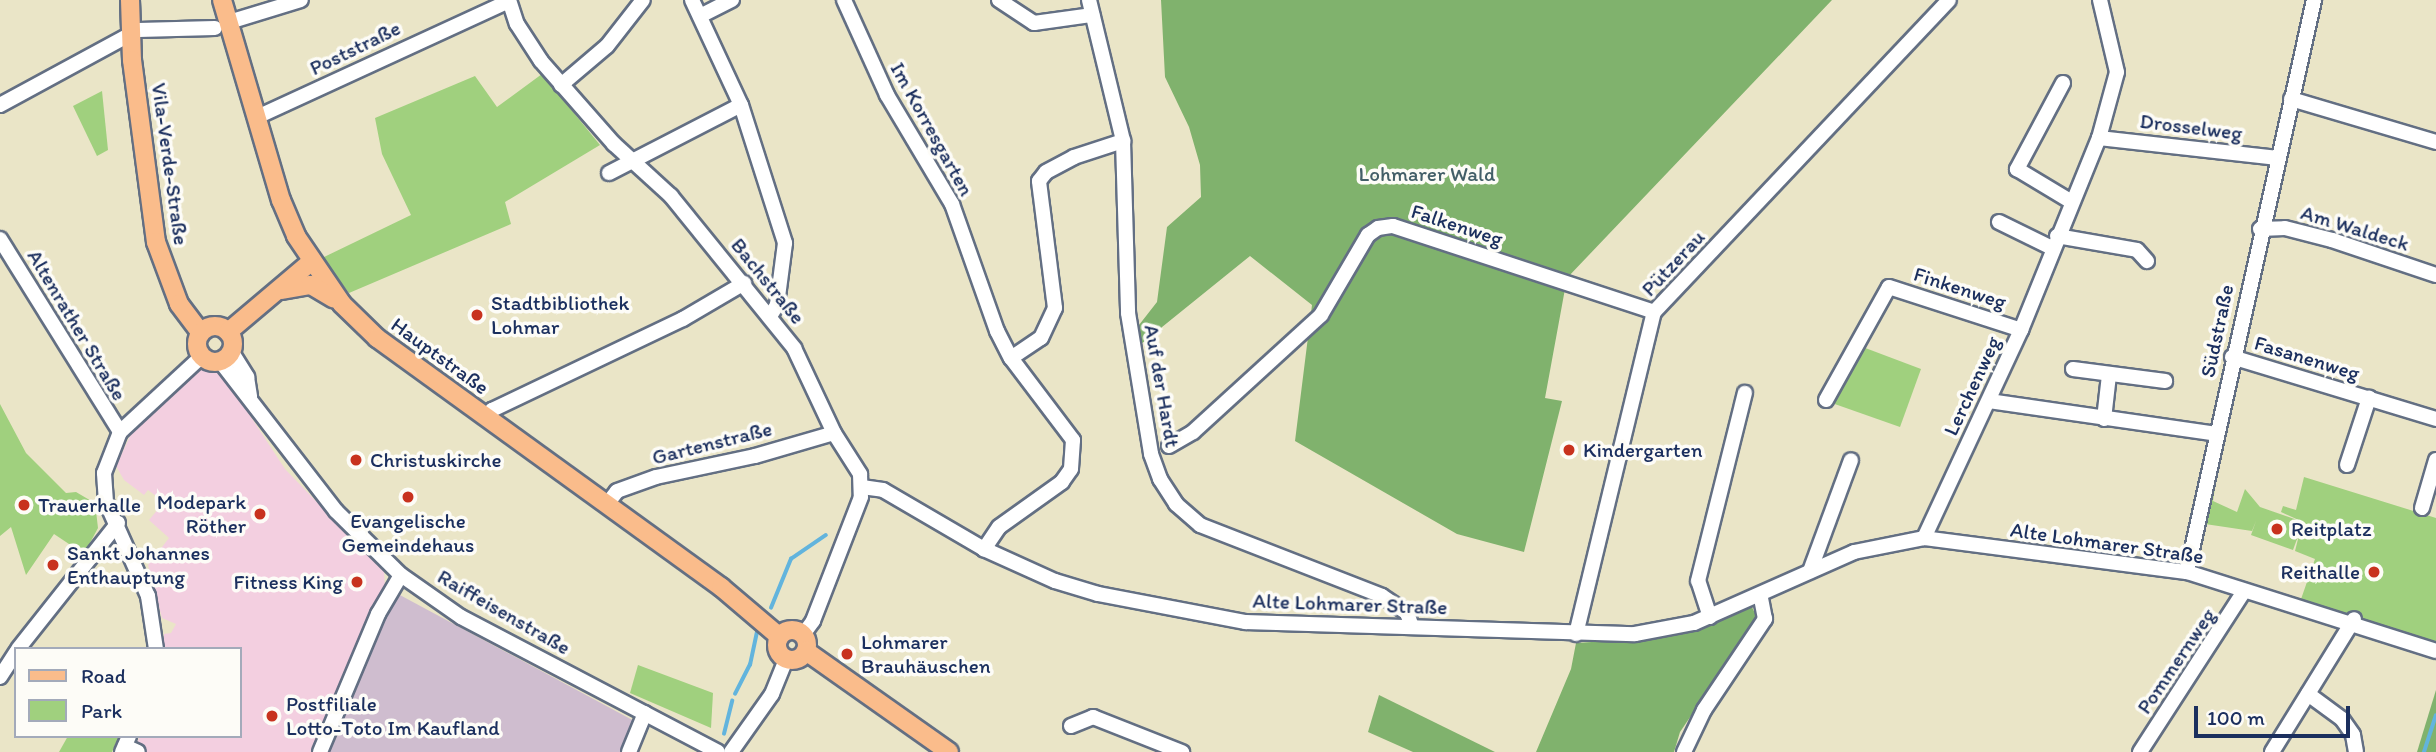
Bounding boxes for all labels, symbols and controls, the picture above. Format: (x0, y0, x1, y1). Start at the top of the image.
street label: Poststraße (305, 15, 405, 81)
street label: Im Korresgarten (885, 58, 979, 200)
street label: Vila-Verde-Straße (146, 81, 194, 247)
street label: Drosselweg (2138, 108, 2244, 146)
park label: Lohmarer Wald (1359, 161, 1495, 187)
street label: Falkenweg (1408, 198, 1506, 252)
street label: Am Waldeck (2298, 200, 2412, 256)
street label: Pützerau (1636, 225, 1710, 301)
street label: Bachstraße (726, 233, 810, 329)
street label: Altenrather Straße (22, 245, 132, 405)
street label: Finkenweg (1911, 261, 2009, 315)
street label: Südstraße (2195, 282, 2239, 380)
place label: Stadtbibliothek Lohmar (491, 290, 629, 340)
marker: Stadtbibliothek Lohmar (469, 307, 485, 323)
street label: Hauptstraße (386, 312, 494, 400)
street label: Auf der Hardt (1139, 322, 1185, 450)
street label: Fasanenweg (2251, 330, 2363, 386)
street label: Lerchenweg (1938, 332, 2006, 440)
street label: Gartenstraße (649, 416, 775, 470)
place label: Kindergarten (1583, 437, 1703, 463)
marker: Kindergarten (1561, 442, 1577, 458)
place label: Christuskirche (370, 447, 502, 473)
marker: Christuskirche (348, 452, 364, 468)
place label: Modepark Röther (157, 489, 246, 539)
marker: Evangelische Gemeindehaus (400, 489, 416, 505)
place label: Trauerhalle (38, 492, 141, 518)
marker: Trauerhalle (16, 497, 32, 513)
marker: Modepark Röther (252, 506, 268, 522)
place label: Evangelische Gemeindehaus (342, 508, 474, 558)
place label: Reitplatz (2291, 516, 2371, 542)
street label: Alte Lohmarer Straße (2009, 517, 2205, 569)
marker: Reitplatz (2269, 521, 2285, 537)
place label: Sankt Johannes Enthauptung (67, 540, 210, 590)
marker: Sankt Johannes Enthauptung (45, 557, 61, 573)
place label: Reithalle (2281, 559, 2360, 585)
street label: Raiffeisenstraße (433, 564, 575, 660)
marker: Reithalle (2366, 564, 2382, 580)
place label: Fitness King (233, 569, 343, 595)
marker: Fitness King (349, 574, 365, 590)
street label: Alte Lohmarer Straße (1252, 588, 1448, 620)
street label: Pommernweg (2131, 603, 2221, 719)
place label: Lohmarer Brauhäuschen (861, 629, 991, 679)
marker: Lohmarer Brauhäuschen (839, 646, 855, 662)
legend (14, 647, 242, 738)
text: Road (81, 663, 126, 688)
place label: Postfiliale Lotto-Toto Im Kaufland (286, 691, 502, 741)
scale bar (2198, 692, 2354, 736)
text: Park (81, 698, 122, 723)
text: 100 m (2207, 705, 2265, 730)
marker: Postfiliale Lotto-Toto Im Kaufland (264, 708, 280, 724)

